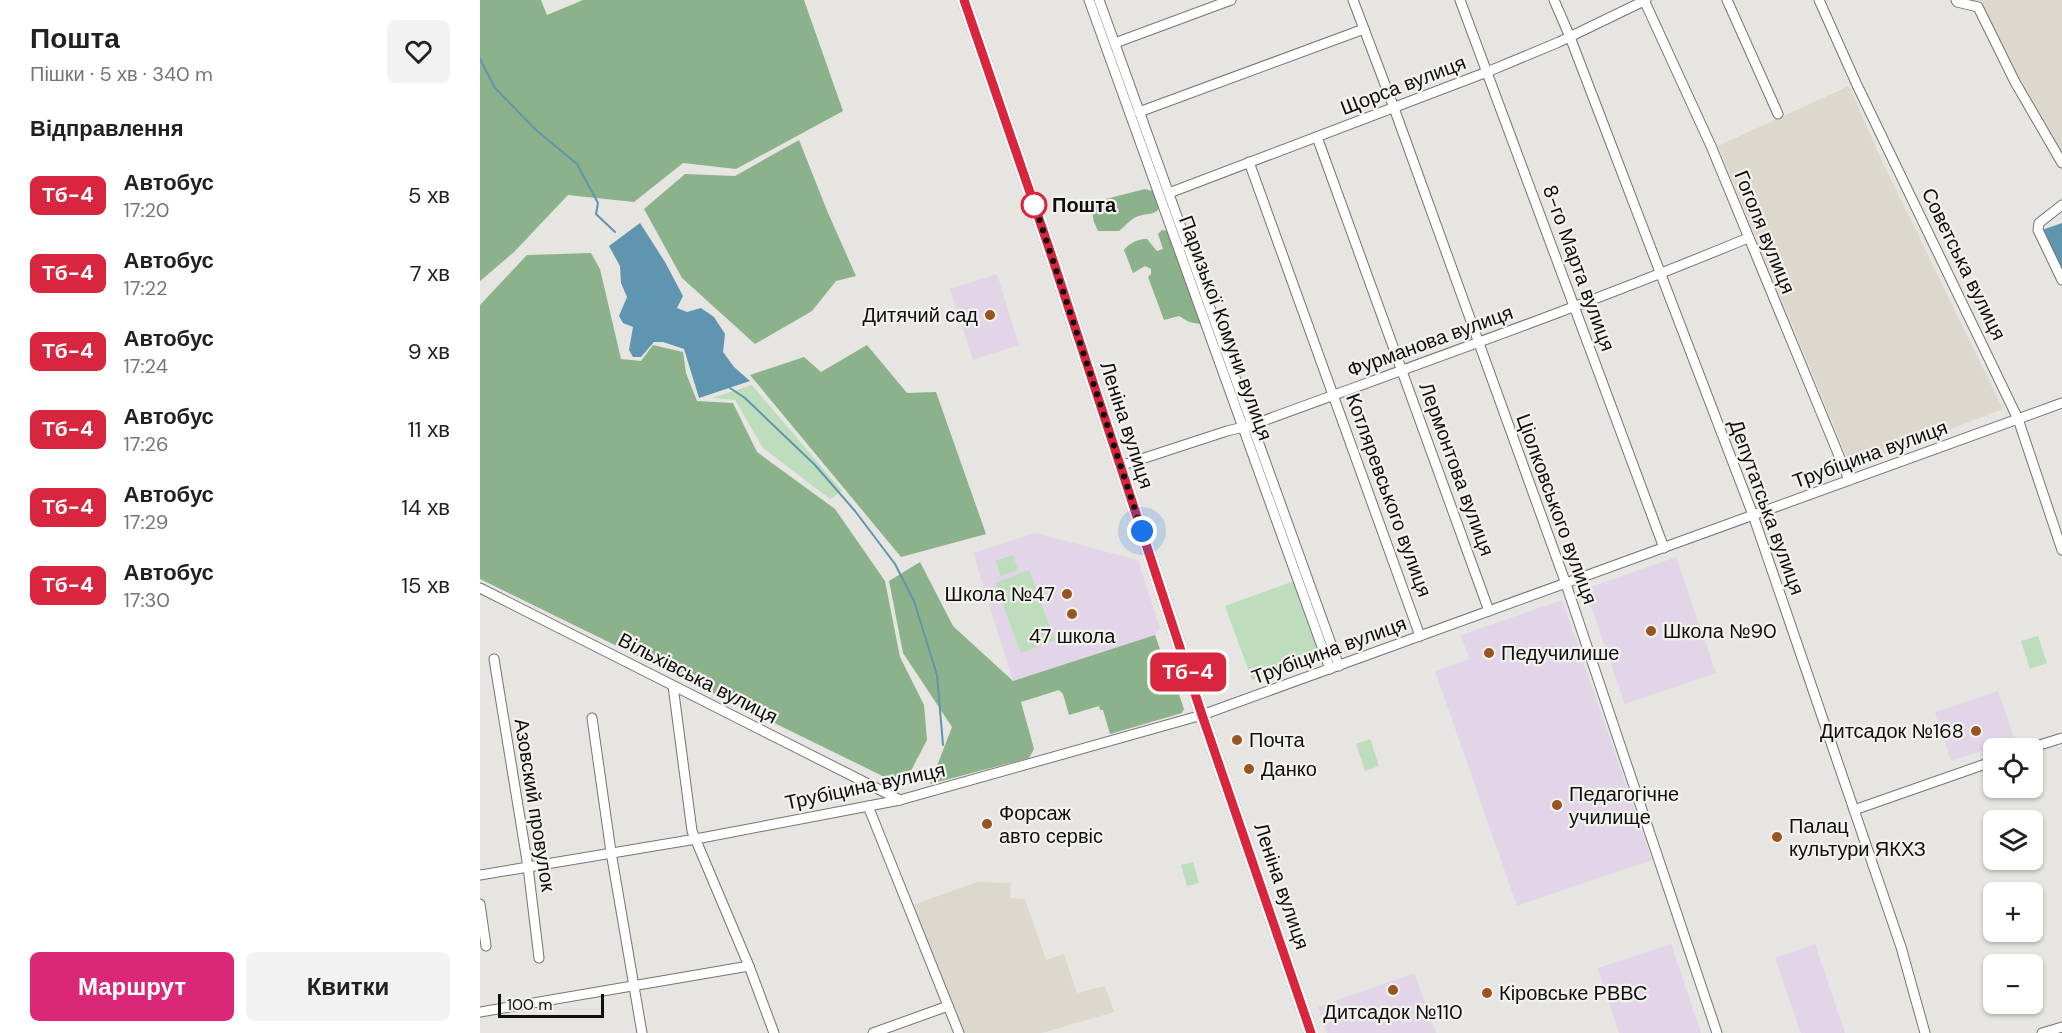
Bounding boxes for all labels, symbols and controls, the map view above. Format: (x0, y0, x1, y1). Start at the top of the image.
text: Пошта (30, 20, 120, 57)
button: heart (387, 20, 450, 83)
street label: Щорса вулиця (1337, 49, 1469, 121)
text: Пішки · 5 хв · 340 m (30, 61, 213, 87)
text: Відправлення (30, 114, 184, 143)
street label: Гоголя вулиця (1728, 166, 1802, 298)
text: Автобус (124, 168, 214, 197)
text: Тб-4 (42, 181, 94, 209)
text: 5 хв (408, 181, 450, 210)
street label: 8-го Марта вулиця (1537, 181, 1621, 355)
street label: Советська вулиця (1916, 184, 2012, 344)
marker: Пошта (1021, 192, 1047, 218)
place label: Пошта (1052, 192, 1117, 218)
text: 17:20 (124, 197, 170, 223)
street label: Паризької Комуни вулиця (1173, 212, 1279, 444)
text: Автобус (124, 246, 214, 275)
text: Тб-4 (42, 259, 94, 287)
text: 7 хв (410, 259, 450, 288)
text: 17:22 (124, 275, 168, 301)
street label: Фурманова вулиця (1343, 299, 1517, 383)
place label: Дитячий сад (862, 302, 978, 328)
marker: Дитячий сад (983, 308, 997, 322)
text: Автобус (124, 324, 214, 353)
text: Тб-4 (42, 337, 94, 365)
text: 9 хв (408, 337, 450, 366)
text: 17:24 (124, 353, 168, 379)
street label: Леніна вулиця (1094, 358, 1160, 492)
street label: Лермонтова вулиця (1413, 379, 1501, 559)
street label: Котляревського вулиця (1340, 390, 1438, 600)
text: Автобус (124, 402, 214, 431)
street label: Ціолковського вулиця (1510, 410, 1604, 608)
street label: Трубіцина вулиця (1789, 414, 1951, 494)
text: Тб-4 (42, 415, 94, 443)
text: 11 хв (408, 415, 450, 444)
street label: Депутатська вулиця (1723, 416, 1811, 598)
text: 17:26 (124, 431, 169, 457)
text: Автобус (124, 480, 214, 509)
text: Тб-4 (42, 493, 94, 521)
text: 14 хв (401, 493, 450, 522)
text: 17:29 (124, 509, 168, 535)
your location (1127, 516, 1157, 546)
text: Автобус (124, 558, 214, 587)
text: Тб-4 (42, 571, 94, 599)
text: 15 хв (401, 571, 450, 600)
place label: Школа №47 (945, 581, 1055, 607)
text: 17:30 (124, 587, 170, 613)
marker: Школа №47 (1060, 587, 1074, 601)
marker: 47 школа (1065, 607, 1079, 621)
street label: Трубіцина вулиця (1248, 610, 1410, 690)
place label: Школа №90 (1663, 618, 1777, 644)
place label: 47 школа (1029, 623, 1116, 649)
marker: Школа №90 (1644, 624, 1658, 638)
street label: Вільхівська вулиця (614, 627, 782, 729)
place label: Педучилише (1501, 640, 1619, 666)
marker: Педучилише (1482, 646, 1496, 660)
line badge: Тб-4 (1146, 652, 1230, 692)
text: Тб-4 (1162, 658, 1214, 686)
street label: Азовский провулок (508, 717, 562, 894)
place label: Дитсадок №168 (1820, 718, 1964, 744)
marker: Дитсадок №168 (1969, 724, 1983, 738)
place label: Почта (1249, 727, 1305, 753)
marker: Почта (1230, 733, 1244, 747)
map controls (1983, 738, 2043, 1014)
button: locate (1983, 738, 2043, 798)
street label: Трубіцина вулиця (783, 756, 947, 816)
place label: Данко (1261, 756, 1317, 782)
marker: Данко (1242, 762, 1256, 776)
place label: Педагогічне училище (1569, 781, 1679, 830)
marker: Педагогічне училище (1550, 798, 1564, 812)
place label: Форсаж авто сервіс (999, 800, 1103, 849)
button: layers (1983, 810, 2043, 870)
place label: Палац культури ЯКХЗ (1789, 813, 1926, 862)
marker: Форсаж авто сервіс (980, 817, 994, 831)
street label: Леніна вулиця (1248, 819, 1316, 953)
marker: Палац культури ЯКХЗ (1770, 830, 1784, 844)
button: + (1983, 882, 2043, 942)
button: Маршрут (30, 952, 234, 1021)
button: Квитки (246, 952, 450, 1021)
button: − (1983, 954, 2043, 1014)
place label: Кіровське РВВС (1499, 980, 1647, 1006)
marker: Дитсадок №110 (1386, 983, 1400, 997)
marker: Кіровське РВВС (1480, 986, 1494, 1000)
scale bar (498, 991, 604, 1018)
text: 100 m (507, 994, 552, 1015)
place label: Дитсадок №110 (1323, 999, 1463, 1025)

